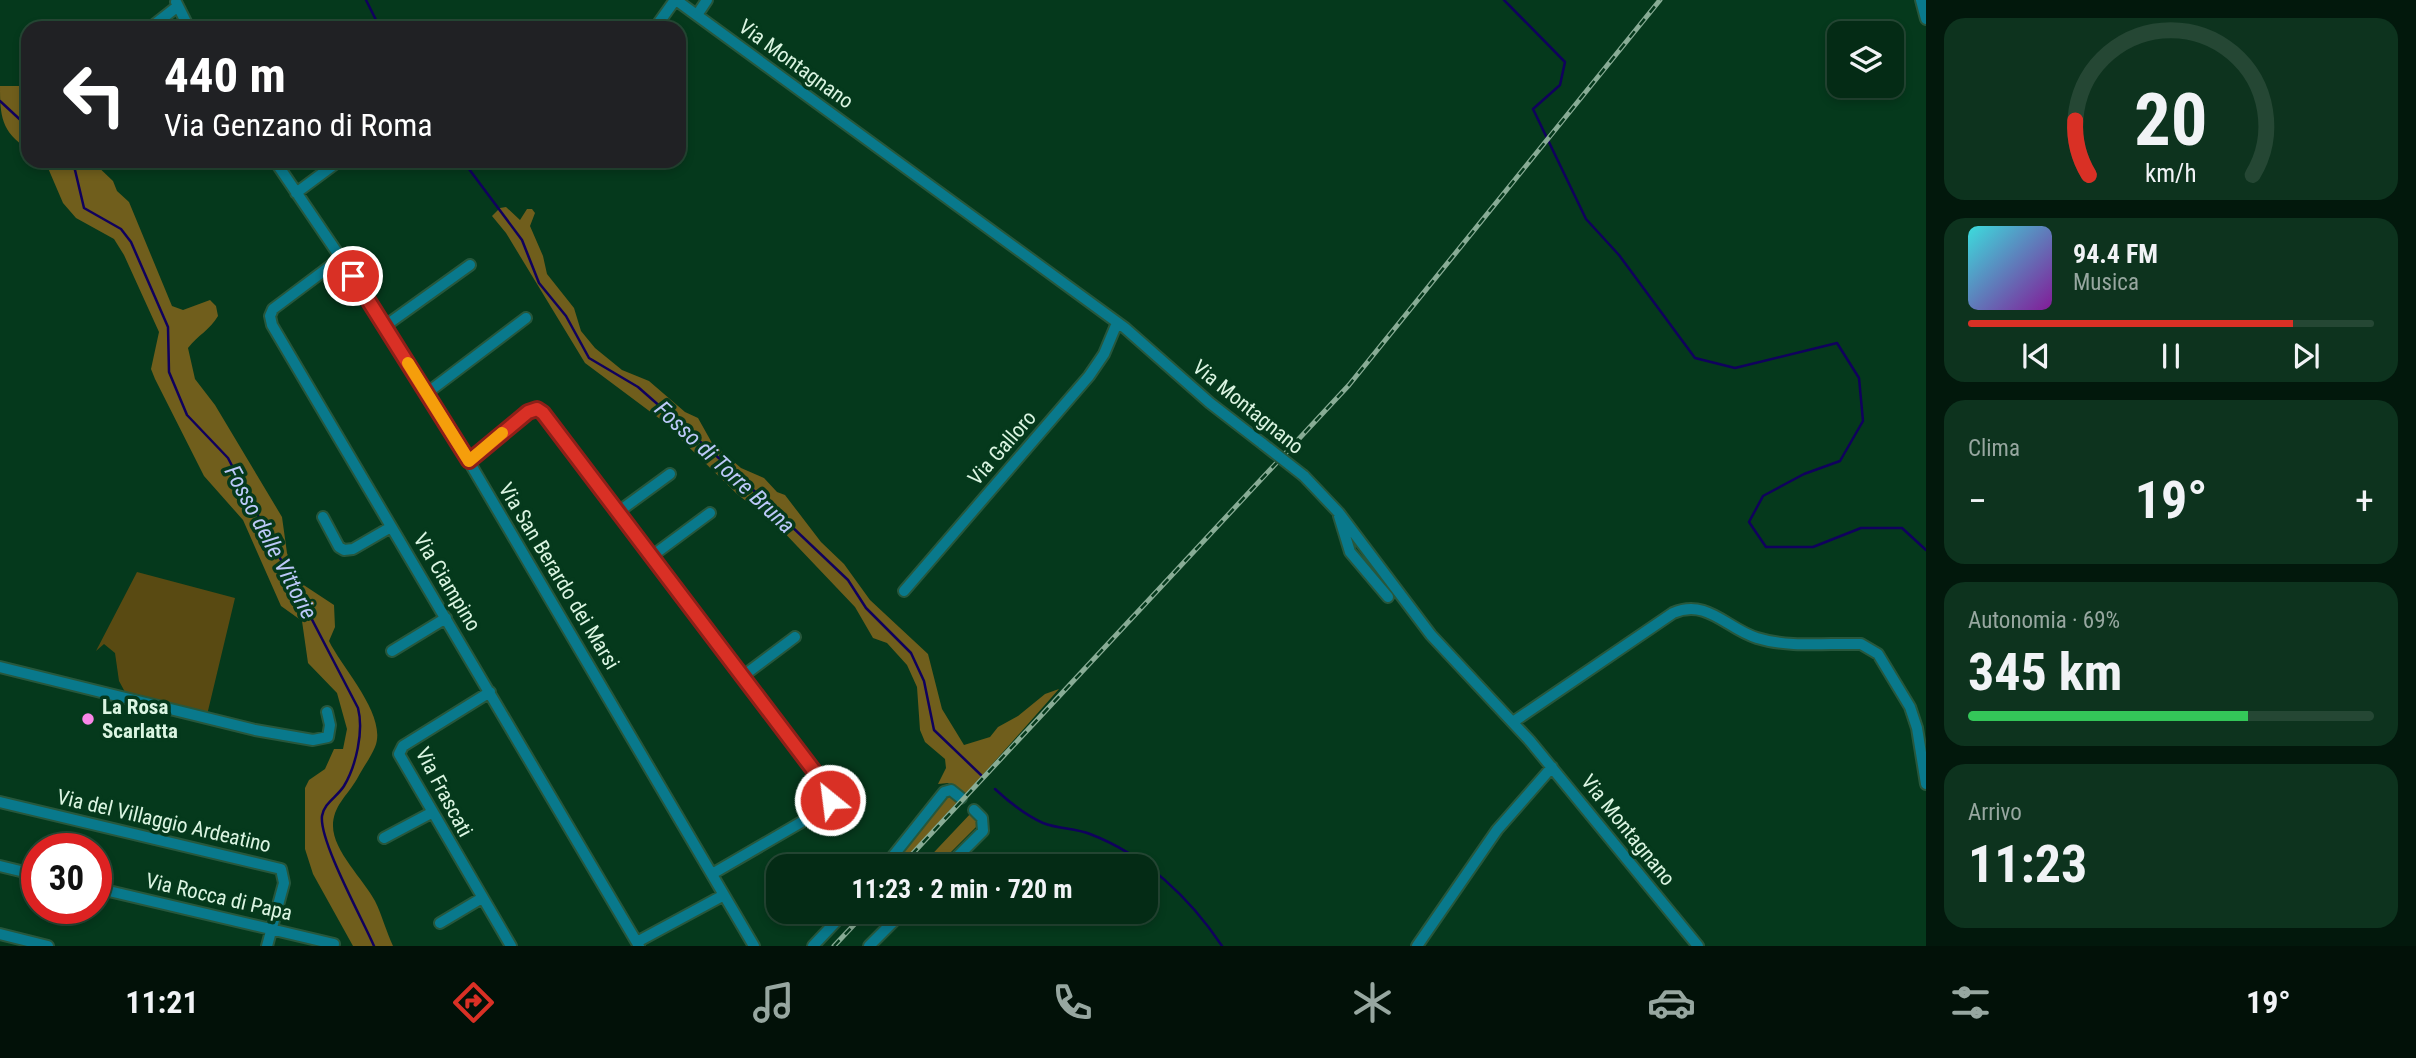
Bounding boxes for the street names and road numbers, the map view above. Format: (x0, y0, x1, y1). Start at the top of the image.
street label: Via Montagnano (734, 14, 858, 114)
street label: Via Montagnano (1188, 355, 1308, 459)
street label: Via Galloro (963, 406, 1041, 490)
street label: Via San Berardo dei Marsi (494, 478, 624, 674)
street label: Via Ciampino (408, 529, 486, 635)
street label: Via Frascati (410, 743, 478, 841)
street label: Via Montagnano (1576, 770, 1680, 890)
street label: Via del Villaggio Ardeatino (55, 785, 273, 857)
street label: Via Rocca di Papa (143, 868, 295, 926)

